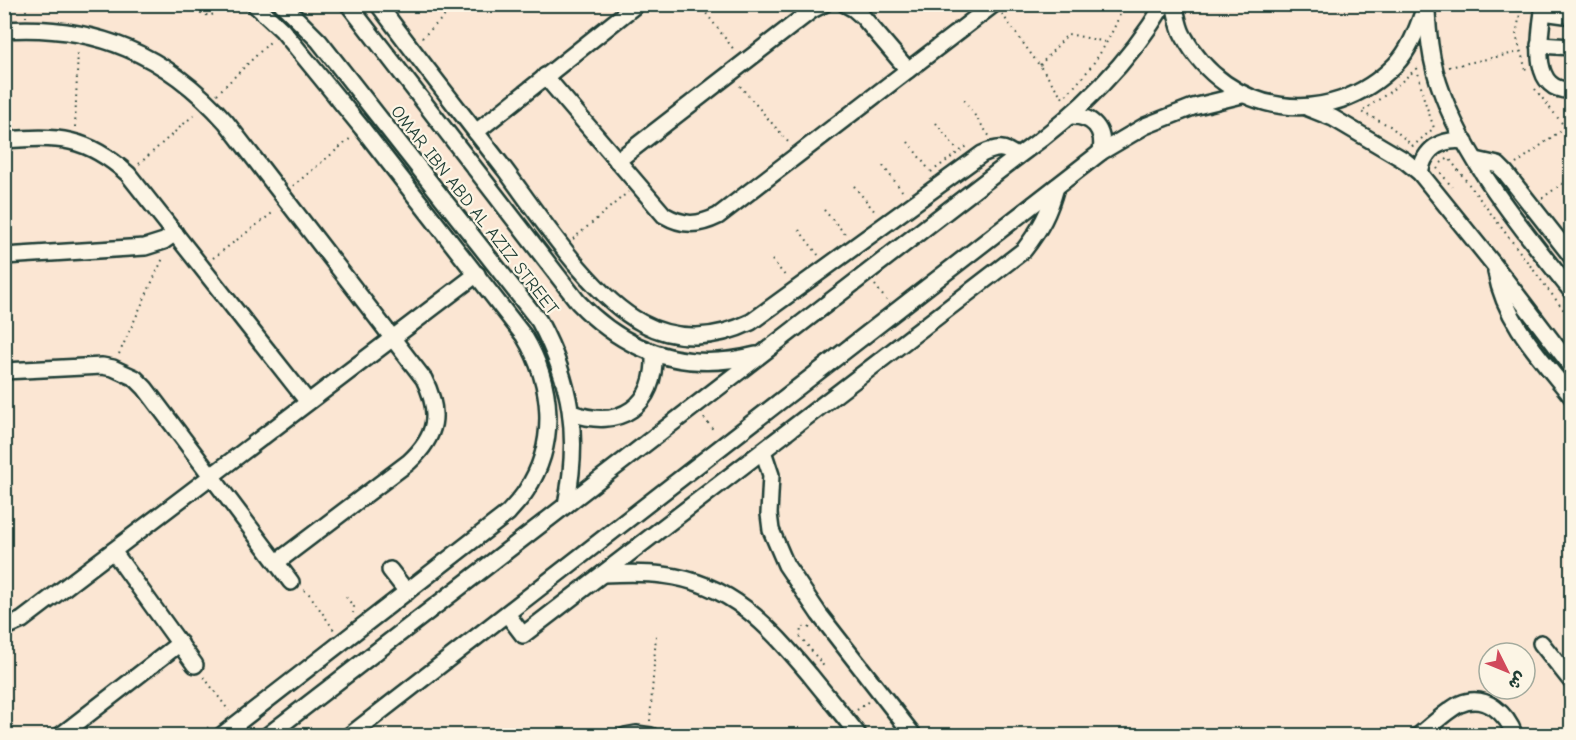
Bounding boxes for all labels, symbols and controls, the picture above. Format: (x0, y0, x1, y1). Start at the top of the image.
street label: OMAR IBN ABD AL AZIZ STREET (386, 101, 563, 320)
north arrow (1477, 641, 1537, 701)
text: ش (1505, 668, 1530, 693)

